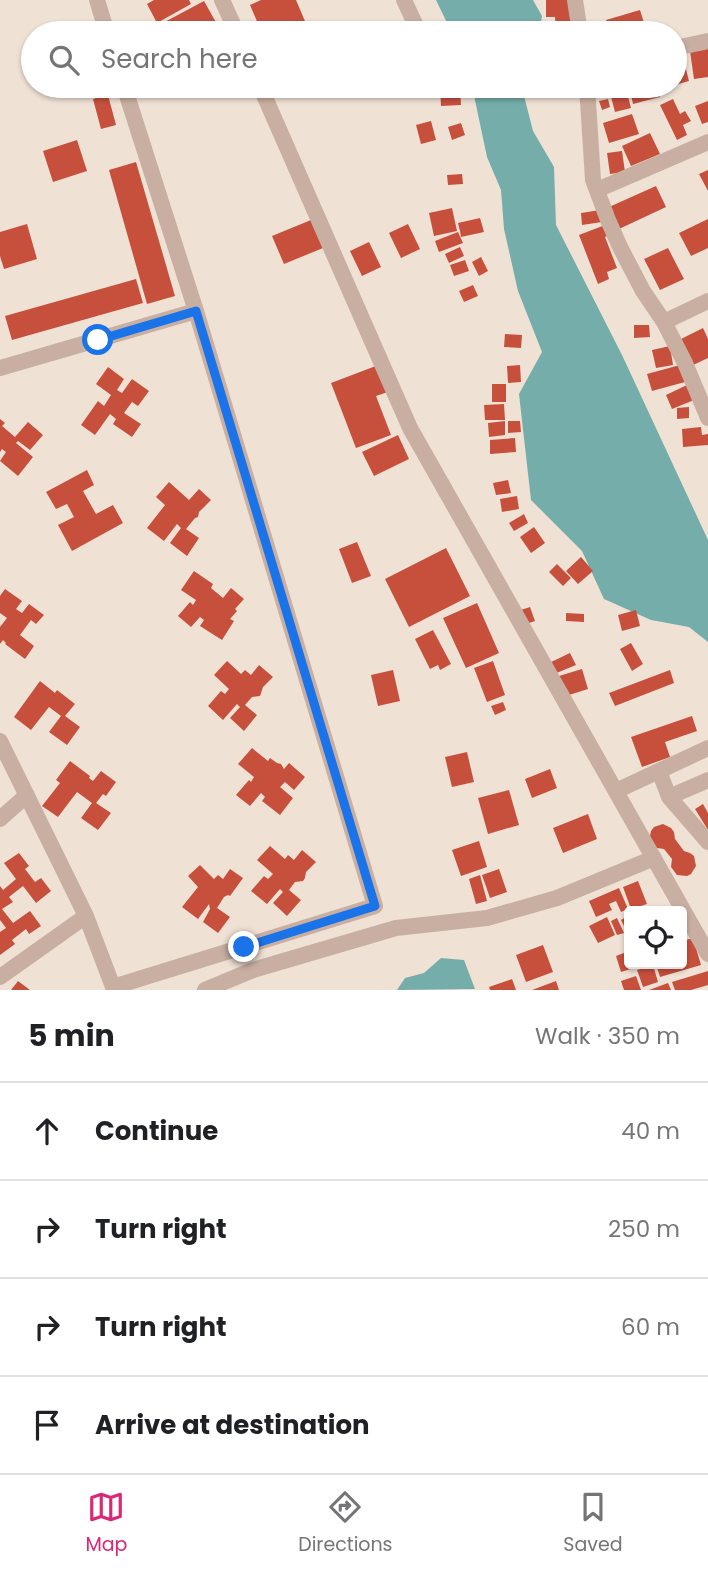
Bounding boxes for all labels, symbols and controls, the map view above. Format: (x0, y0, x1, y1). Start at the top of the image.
search box (21, 21, 687, 98)
icon: search (45, 41, 83, 79)
text: Search here (101, 41, 258, 77)
route start (82, 324, 113, 355)
map controls (624, 906, 687, 969)
button: locate (624, 906, 687, 969)
route end (228, 931, 259, 962)
text: 5 min (28, 1014, 115, 1057)
text: Walk · 350 m (535, 1020, 680, 1052)
icon: ahead (28, 1112, 66, 1150)
text: Continue (95, 1113, 218, 1149)
text: 40 m (621, 1115, 680, 1147)
icon: right (28, 1210, 66, 1248)
text: Turn right (95, 1211, 227, 1247)
text: 250 m (608, 1213, 680, 1245)
icon: right (28, 1308, 66, 1346)
text: Turn right (95, 1309, 227, 1345)
text: 60 m (621, 1311, 680, 1343)
icon: arrive (28, 1406, 66, 1444)
text: Arrive at destination (95, 1407, 370, 1443)
tab: Map (85, 1488, 127, 1559)
tab: Directions (298, 1488, 393, 1559)
tab: Saved (563, 1488, 623, 1559)

